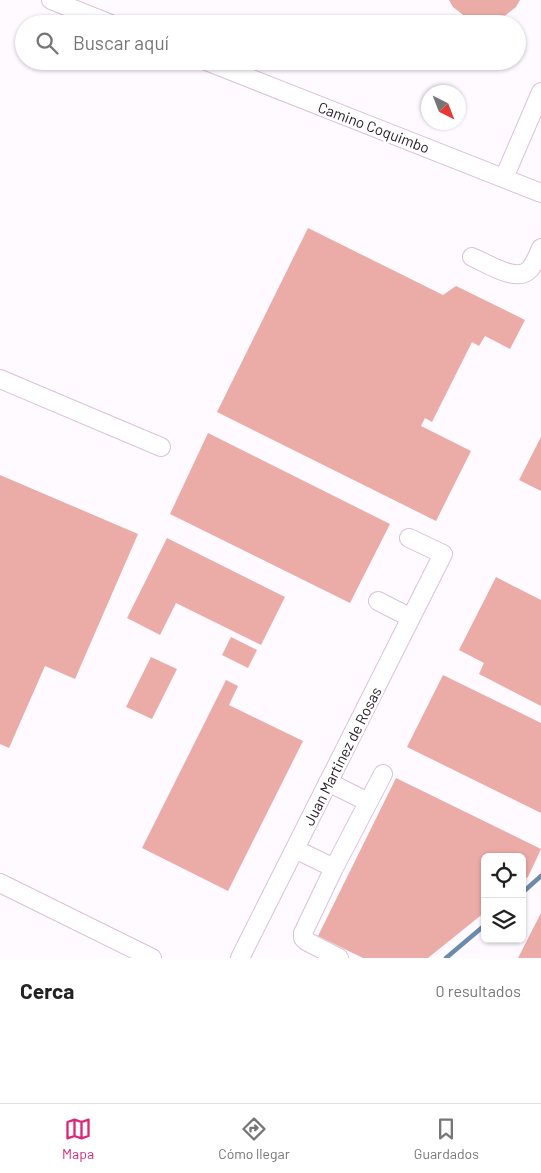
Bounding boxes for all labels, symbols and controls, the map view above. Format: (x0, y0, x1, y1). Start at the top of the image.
search box (15, 15, 526, 70)
icon: search (33, 29, 61, 57)
text: Buscar aquí (73, 31, 169, 54)
north arrow (421, 85, 466, 130)
street label: Camino Coquimbo (316, 97, 432, 157)
street label: Juan Martinez de Rosas (299, 684, 385, 828)
map controls (481, 853, 526, 943)
button: locate (481, 853, 526, 898)
button: layers (481, 898, 526, 943)
text: Cerca (20, 978, 74, 1003)
text: 0 resultados (436, 981, 521, 1000)
tab: Mapa (62, 1115, 94, 1162)
tab: Cómo llegar (218, 1115, 290, 1162)
tab: Guardados (414, 1115, 479, 1162)

